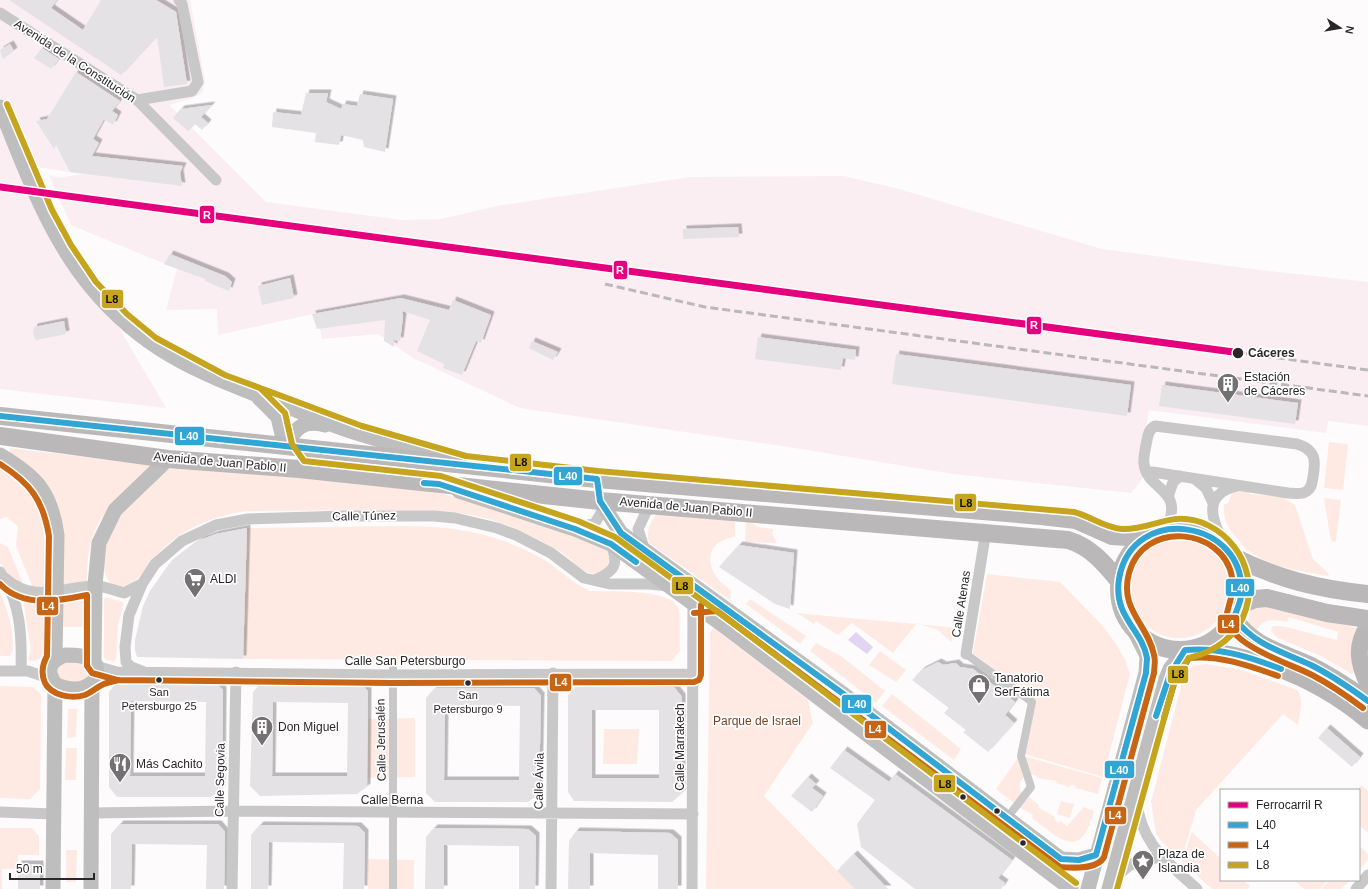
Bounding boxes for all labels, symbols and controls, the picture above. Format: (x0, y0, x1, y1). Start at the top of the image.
north arrow (1320, 8, 1360, 48)
street label: Avenida de la Constitución (12, 16, 138, 106)
text: N (1343, 25, 1356, 35)
line badge: R (199, 205, 215, 224)
text: R (203, 209, 211, 221)
line badge: R (613, 260, 628, 280)
text: R (616, 264, 624, 276)
line badge: L8 (101, 289, 124, 309)
text: L8 (106, 293, 118, 305)
line badge: R (1026, 316, 1042, 335)
text: R (1030, 319, 1038, 331)
marker: Cáceres (1231, 346, 1245, 360)
place label: Cáceres (1248, 346, 1295, 360)
place label: Estación de Cáceres (1244, 370, 1305, 398)
building icon: Estación de Cáceres (1215, 371, 1241, 404)
line badge: L40 (174, 426, 205, 446)
text: L40 (180, 430, 198, 442)
street label: Avenida de Juan Pablo II (153, 449, 287, 475)
line badge: L8 (509, 453, 532, 472)
text: L8 (515, 456, 527, 468)
line badge: L40 (553, 466, 583, 486)
text: L40 (559, 470, 577, 482)
line badge: L8 (954, 493, 977, 512)
street label: Avenida de Juan Pablo II (619, 494, 753, 520)
text: L8 (960, 497, 972, 509)
street label: Calle Túnez (332, 508, 396, 524)
supermarket icon: ALDI (182, 566, 208, 599)
street label: Calle Atenas (949, 570, 973, 638)
place label: ALDI (210, 572, 237, 586)
line badge: L8 (671, 576, 694, 595)
line badge: L40 (1225, 578, 1255, 597)
text: L8 (676, 580, 688, 592)
text: L40 (1231, 582, 1249, 594)
line badge: L4 (36, 596, 59, 616)
text: L4 (42, 600, 55, 612)
line badge: L4 (1217, 614, 1240, 634)
text: L4 (1222, 618, 1235, 630)
street label: Calle San Petersburgo (345, 654, 466, 668)
line badge: L8 (1167, 665, 1189, 684)
text: L8 (1172, 668, 1184, 680)
place label: Tanatorio SerFátima (994, 671, 1050, 699)
shop icon: Tanatorio SerFátima (966, 672, 992, 705)
line badge: L4 (549, 673, 572, 692)
marker: San Petersburgo 25 (154, 675, 164, 685)
text: L4 (555, 676, 568, 688)
marker: San Petersburgo 9 (463, 678, 473, 688)
place label: San Petersburgo 25 (121, 686, 197, 712)
place label: San Petersburgo 9 (433, 689, 503, 715)
line badge: L40 (841, 694, 872, 714)
text: L40 (848, 698, 866, 710)
street label: Calle Jerusalén (373, 699, 389, 781)
street label: Calle Marrakech (673, 703, 687, 791)
building icon: Don Miguel (249, 714, 275, 747)
park label: Parque de Israel (713, 714, 801, 728)
place label: Don Miguel (278, 720, 339, 734)
line badge: L4 (864, 720, 887, 739)
text: L4 (869, 723, 882, 735)
street label: Calle Segovia (212, 743, 228, 817)
restaurant icon: Más Cachito (107, 751, 133, 784)
street label: Calle Ávila (531, 752, 546, 809)
place label: Más Cachito (136, 757, 203, 771)
line badge: L40 (1104, 760, 1135, 779)
text: L40 (1110, 764, 1128, 776)
line badge: L8 (933, 774, 956, 793)
text: L8 (939, 778, 951, 790)
legend (1220, 789, 1360, 881)
unlabelled marker (958, 792, 968, 802)
street label: Calle Berna (361, 793, 424, 807)
text: Ferrocarril R (1256, 798, 1323, 812)
unlabelled marker (992, 806, 1002, 816)
line badge: L4 (1104, 806, 1127, 825)
text: L4 (1109, 809, 1122, 821)
text: L40 (1256, 818, 1276, 832)
unlabelled marker (1018, 838, 1028, 848)
text: L4 (1256, 838, 1270, 852)
place label: Plaza de Islandia (1158, 847, 1205, 875)
place icon: Plaza de Islandia (1130, 848, 1156, 881)
scale bar (10, 855, 94, 881)
text: L8 (1256, 858, 1270, 872)
text: 50 m (16, 862, 43, 876)

